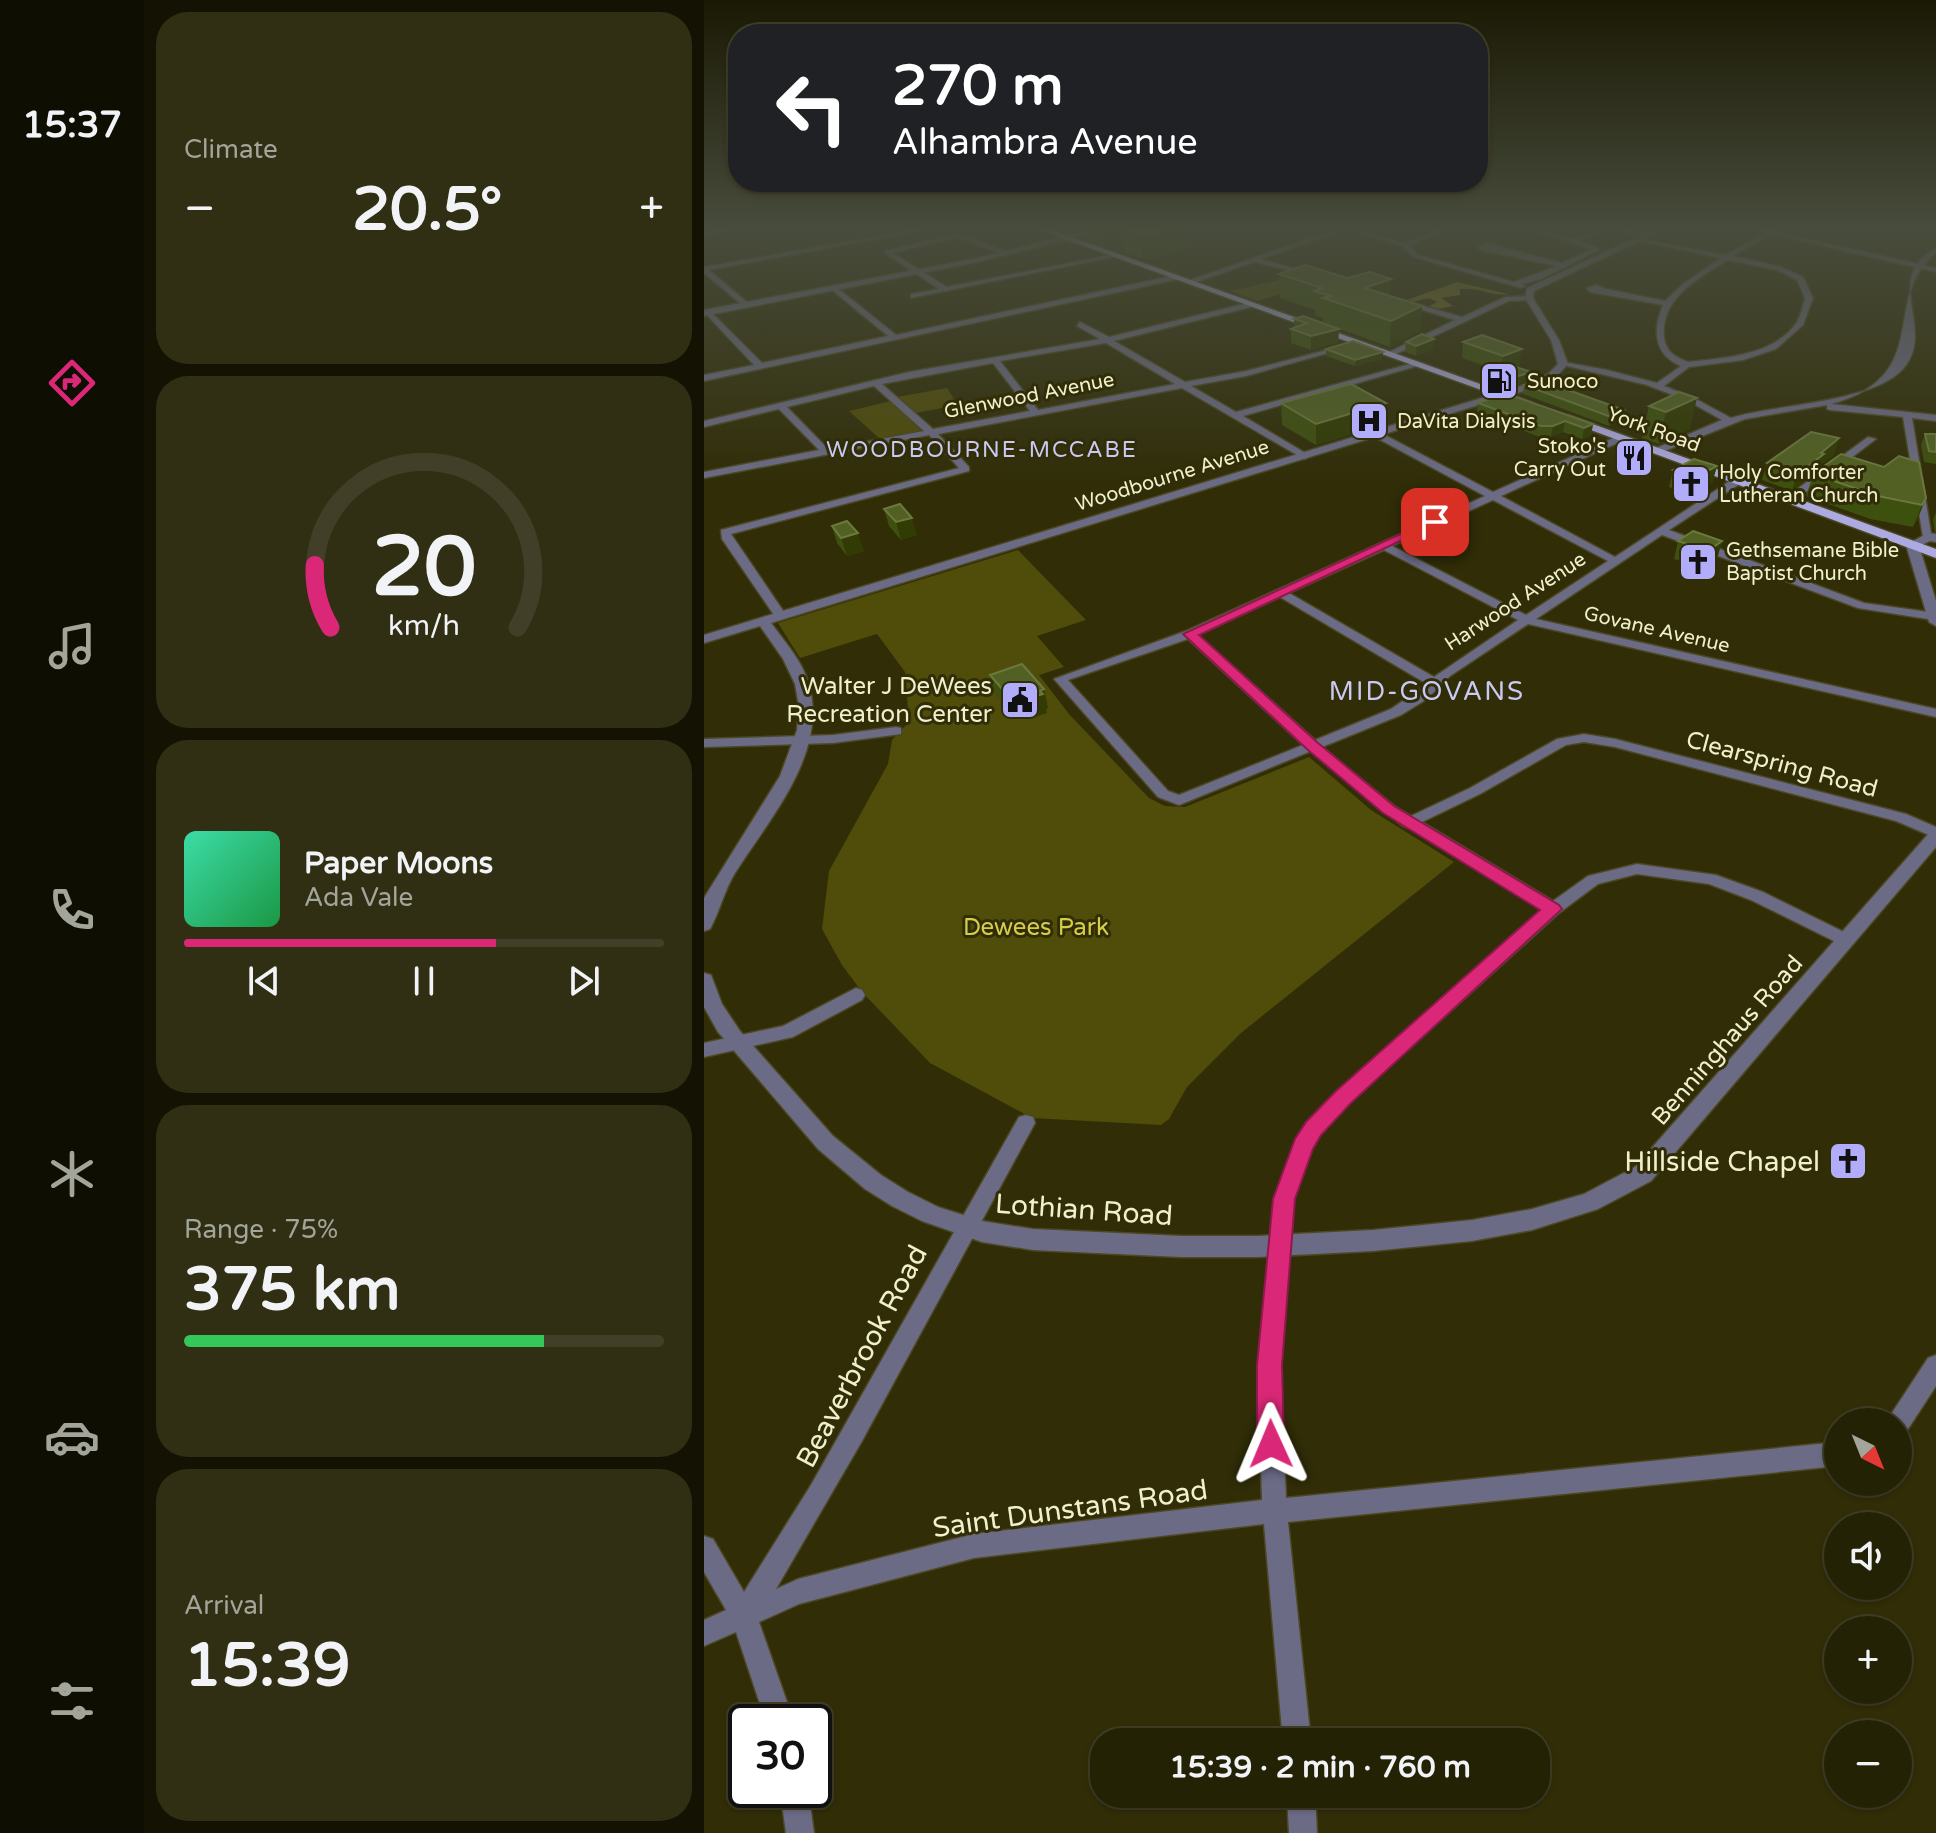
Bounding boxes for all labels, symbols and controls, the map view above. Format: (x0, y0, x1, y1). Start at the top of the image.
text: 270 m (892, 53, 1063, 120)
icon: left (760, 56, 864, 160)
text: 15:37 (22, 104, 122, 147)
text: Alhambra Avenue (892, 121, 1198, 164)
text: Climate (184, 134, 278, 165)
text: 20.5° (352, 174, 502, 246)
text: − (184, 183, 215, 236)
text: + (639, 183, 664, 236)
icon: directions (44, 355, 100, 411)
fuel station icon: Sunoco (1478, 360, 1520, 402)
street label: Glenwood Avenue (942, 368, 1116, 424)
place label: Sunoco (1527, 370, 1598, 394)
hospital icon: DaVita Dialysis (1348, 400, 1390, 442)
street label: York Road (1604, 402, 1704, 458)
place label: DaVita Dialysis (1397, 410, 1536, 434)
street label: Woodbourne Avenue (1073, 435, 1272, 517)
place label: Stoko's Carry Out (1514, 435, 1606, 482)
district label: WOODBOURNE-MCCABE (826, 437, 1138, 463)
restaurant icon: Stoko's Carry Out (1613, 437, 1655, 479)
place label: Holy Comforter Lutheran Church (1719, 461, 1879, 508)
church icon: Holy Comforter Lutheran Church (1670, 463, 1712, 505)
pin (1401, 488, 1469, 556)
icon: arrive (1413, 500, 1457, 544)
text: 20 (372, 518, 476, 618)
place label: Gethsemane Bible Baptist Church (1726, 539, 1899, 586)
church icon: Gethsemane Bible Baptist Church (1677, 541, 1719, 583)
street label: Harwood Avenue (1440, 547, 1591, 656)
street label: Govane Avenue (1581, 602, 1732, 658)
text: km/h (388, 609, 460, 643)
icon: music (44, 618, 100, 674)
place label: Walter J DeWees Recreation Center (786, 672, 993, 729)
district label: MID-GOVANS (1329, 676, 1525, 707)
public building icon: Walter J DeWees Recreation Center (999, 679, 1041, 721)
street label: Clearspring Road (1683, 725, 1881, 804)
text: Paper Moons (304, 845, 493, 882)
icon: phone (44, 882, 100, 938)
text: Ada Vale (304, 882, 413, 913)
park label: Dewees Park (963, 913, 1109, 942)
street label: Benninghaus Road (1646, 949, 1809, 1131)
icon: previous (242, 959, 286, 1003)
icon: pause (402, 959, 446, 1003)
icon: next (562, 959, 606, 1003)
church icon: Hillside Chapel (1827, 1140, 1869, 1182)
place label: Hillside Chapel (1624, 1145, 1820, 1179)
icon: climate (44, 1146, 100, 1202)
street label: Lothian Road (994, 1187, 1174, 1233)
text: Range · 75% (184, 1214, 338, 1245)
street label: Beaverbrook Road (789, 1240, 935, 1473)
text: 375 km (184, 1254, 400, 1326)
position arrow (1229, 1402, 1313, 1486)
north arrow (1824, 1408, 1912, 1496)
map controls (1824, 1408, 1912, 1808)
icon: car (44, 1409, 100, 1465)
street label: Saint Dunstans Road (930, 1473, 1210, 1545)
button: sound (1824, 1512, 1912, 1600)
text: Arrival (184, 1590, 264, 1621)
button: + (1824, 1616, 1912, 1704)
text: 15:39 (184, 1630, 350, 1702)
icon: filters (44, 1673, 100, 1729)
speed limit sign: 30 (728, 1704, 832, 1808)
button: − (1824, 1720, 1912, 1808)
text: 15:39 · 2 min · 760 m (1169, 1749, 1471, 1786)

